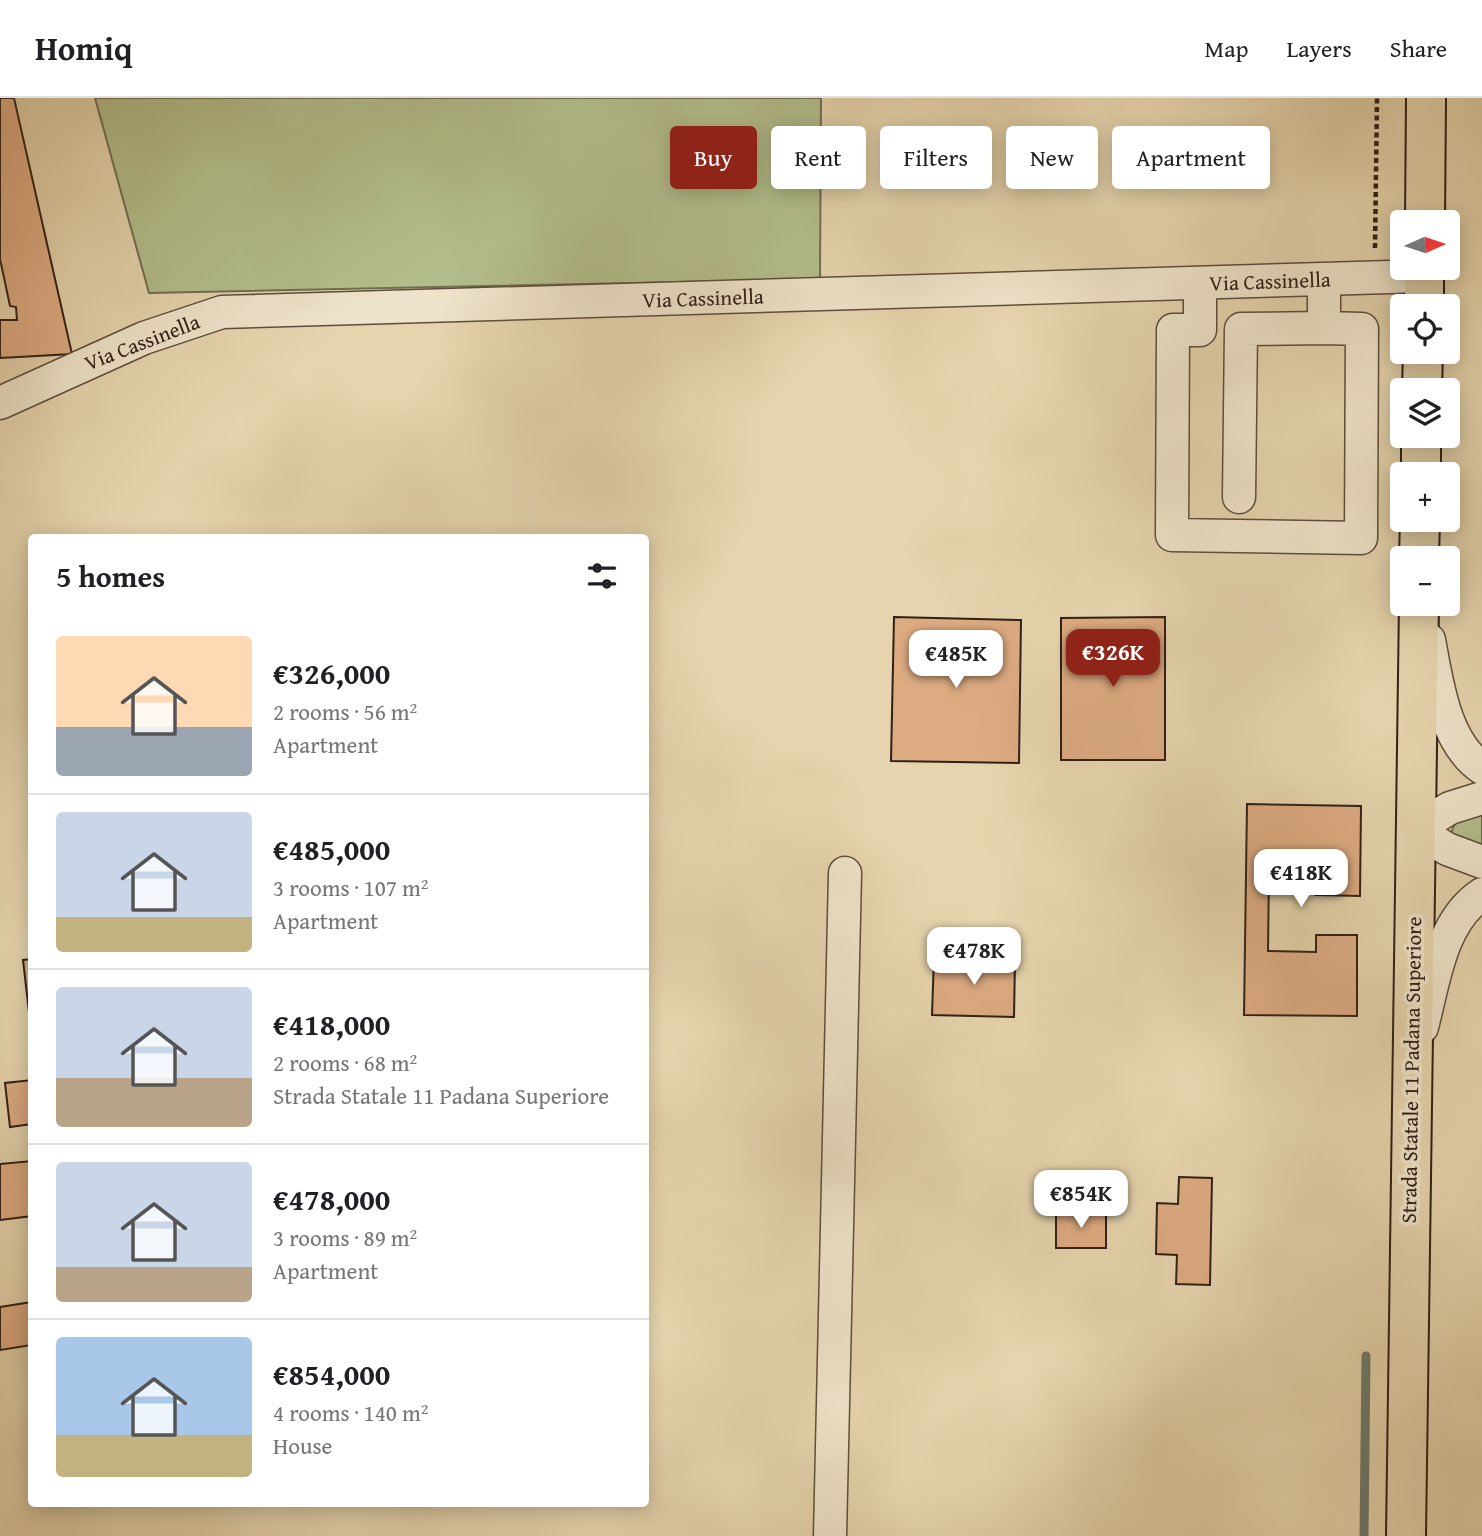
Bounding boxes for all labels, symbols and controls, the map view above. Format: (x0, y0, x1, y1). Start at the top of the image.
text: Homiq (35, 24, 132, 72)
text: Map (1205, 31, 1248, 66)
text: Layers (1286, 31, 1352, 66)
text: Share (1390, 31, 1447, 66)
chip: Buy (670, 126, 757, 189)
chip: Rent (771, 126, 866, 189)
chip: Filters (880, 126, 992, 189)
chip: New (1006, 126, 1098, 189)
chip: Apartment (1112, 126, 1270, 189)
north arrow (1390, 210, 1460, 280)
map controls (1390, 210, 1460, 616)
street label: Via Cassinella (1209, 263, 1331, 299)
street label: Via Cassinella (642, 280, 764, 316)
button: locate (1390, 294, 1460, 364)
street label: Via Cassinella (80, 306, 204, 378)
button: layers (1390, 378, 1460, 448)
button: + (1390, 462, 1460, 532)
button: − (1390, 546, 1460, 616)
text: 5 homes (56, 554, 165, 598)
icon: filters (583, 557, 621, 595)
pin: €485K (907, 630, 1005, 690)
pin: €326K (1064, 630, 1162, 689)
text: €326K (1082, 635, 1144, 668)
text: €485K (925, 636, 987, 669)
text: €326,000 (273, 651, 390, 695)
icon: home (112, 664, 196, 748)
text: 2 rooms · 56 m² (273, 695, 417, 728)
text: Apartment (273, 728, 378, 761)
text: €485,000 (273, 827, 390, 871)
icon: home (112, 840, 196, 924)
pin: €418K (1252, 850, 1350, 909)
text: €418K (1270, 855, 1332, 888)
text: 3 rooms · 107 m² (273, 871, 428, 904)
text: Apartment (273, 904, 378, 937)
street label: Strada Statale 11 Padana Superiore (1393, 916, 1429, 1224)
pin: €478K (925, 928, 1023, 987)
text: €478K (943, 933, 1005, 966)
text: €418,000 (273, 1002, 390, 1046)
icon: home (112, 1015, 196, 1099)
text: 2 rooms · 68 m² (273, 1046, 417, 1079)
text: Strada Statale 11 Padana Superiore (273, 1079, 609, 1112)
pin: €854K (1032, 1170, 1130, 1230)
text: €854K (1050, 1176, 1112, 1209)
text: €478,000 (273, 1177, 390, 1221)
icon: home (112, 1190, 196, 1274)
text: 3 rooms · 89 m² (273, 1221, 417, 1254)
text: Apartment (273, 1254, 378, 1287)
text: €854,000 (273, 1352, 390, 1396)
icon: home (112, 1365, 196, 1449)
text: 4 rooms · 140 m² (273, 1396, 428, 1429)
text: House (273, 1429, 332, 1462)

